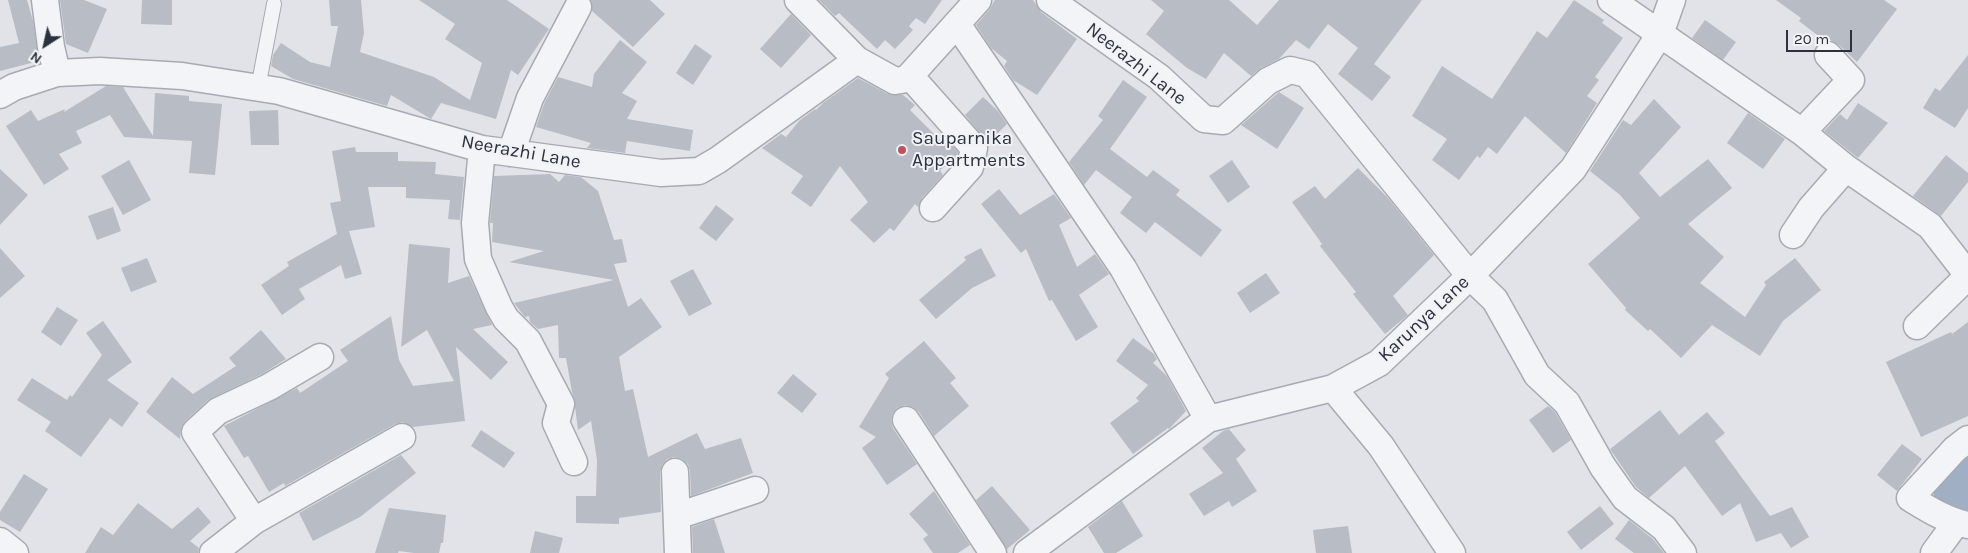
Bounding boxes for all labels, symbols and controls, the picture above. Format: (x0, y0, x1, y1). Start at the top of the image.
street label: Neerazhi Lane (1081, 18, 1191, 110)
north arrow (20, 20, 70, 70)
scale bar (1788, 20, 1854, 52)
text: 20 m (1794, 30, 1829, 48)
text: N (27, 48, 45, 68)
place label: Sauparnika Appartments (912, 128, 1026, 172)
street label: Neerazhi Lane (459, 130, 583, 174)
marker: Sauparnika Appartments (896, 144, 908, 156)
street label: Karunya Lane (1374, 271, 1474, 367)

